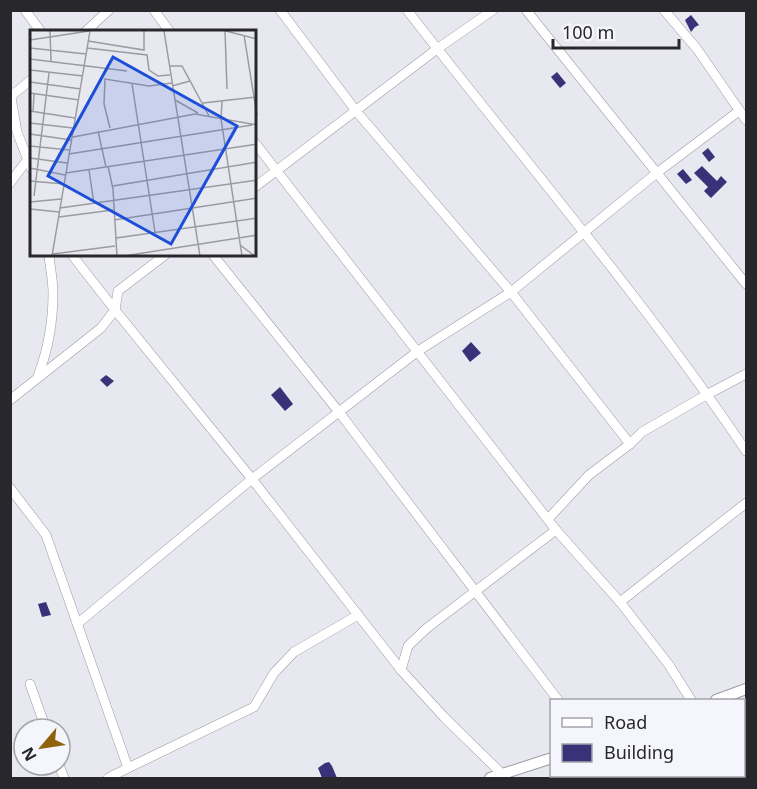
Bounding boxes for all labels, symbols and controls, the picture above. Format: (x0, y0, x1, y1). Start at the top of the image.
scale bar (553, 12, 679, 50)
text: 100 m (562, 20, 614, 44)
inset map (30, 30, 256, 256)
legend (550, 699, 745, 777)
text: Road (604, 710, 647, 734)
north arrow (12, 717, 72, 777)
text: Building (604, 740, 674, 764)
text: N (16, 743, 42, 765)

